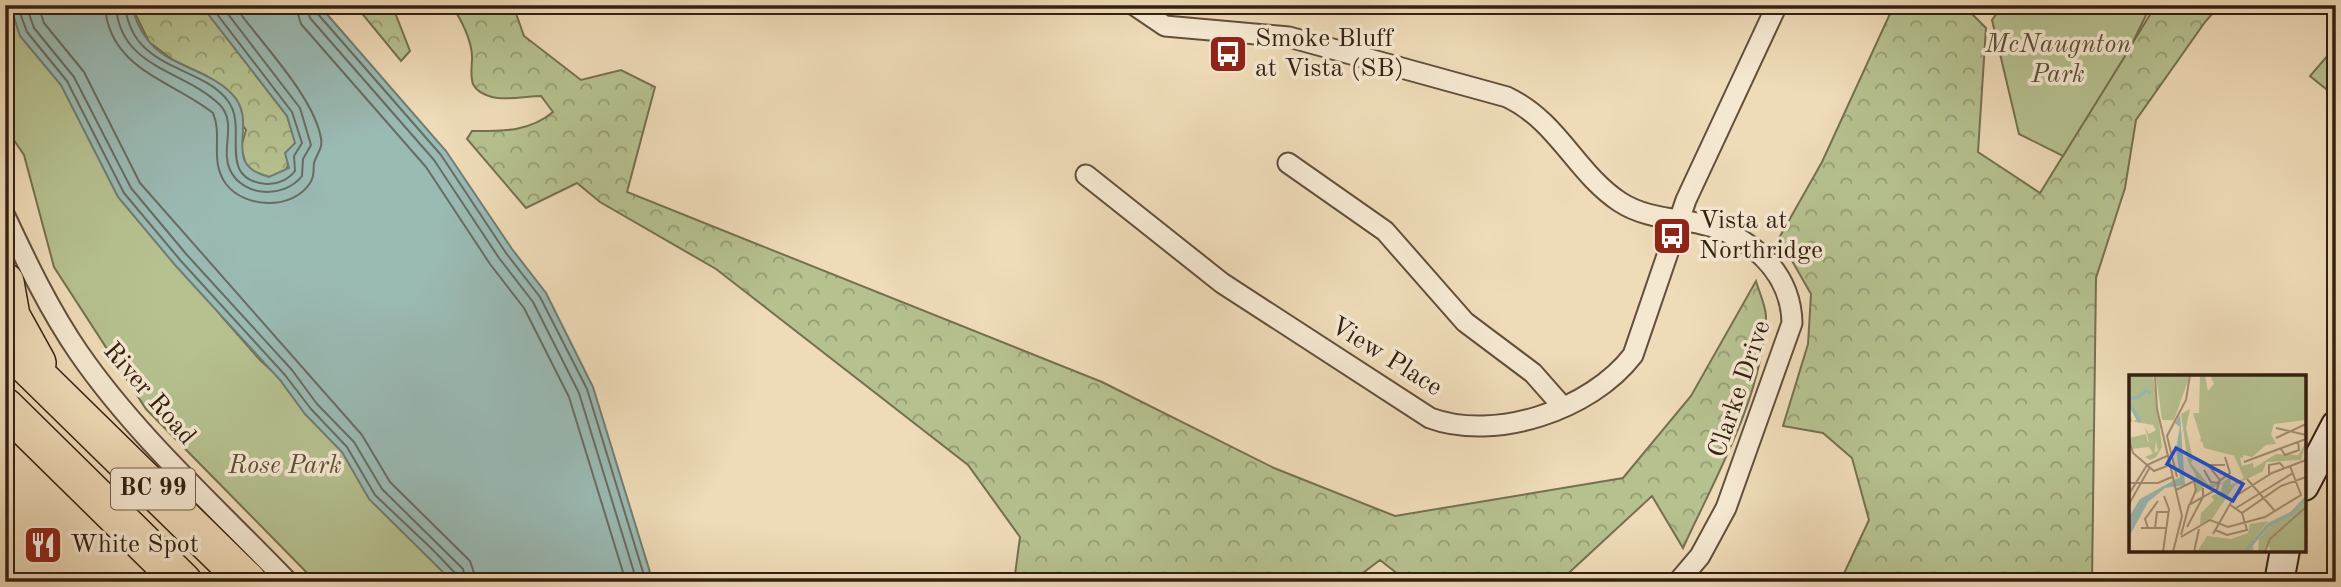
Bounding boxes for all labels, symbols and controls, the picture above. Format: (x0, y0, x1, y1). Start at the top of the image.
place label: Smoke Bluff at Vista (SB) (1255, 26, 1404, 82)
park label: McNaugnton Park (1984, 32, 2131, 88)
bus stop icon: Smoke Bluff at Vista (SB) (1207, 33, 1249, 75)
place label: Vista at Northridge (1699, 208, 1823, 264)
bus stop icon: Vista at Northridge (1651, 215, 1693, 257)
street label: View Place (1326, 313, 1446, 401)
street label: Clarke Drive (1704, 317, 1776, 461)
street label: River Road (98, 338, 200, 450)
inset map (2129, 375, 2306, 552)
park label: Rose Park (227, 453, 342, 479)
road number: BC 99 (111, 468, 195, 510)
restaurant icon: White Spot (22, 524, 64, 566)
place label: White Spot (70, 532, 199, 558)

